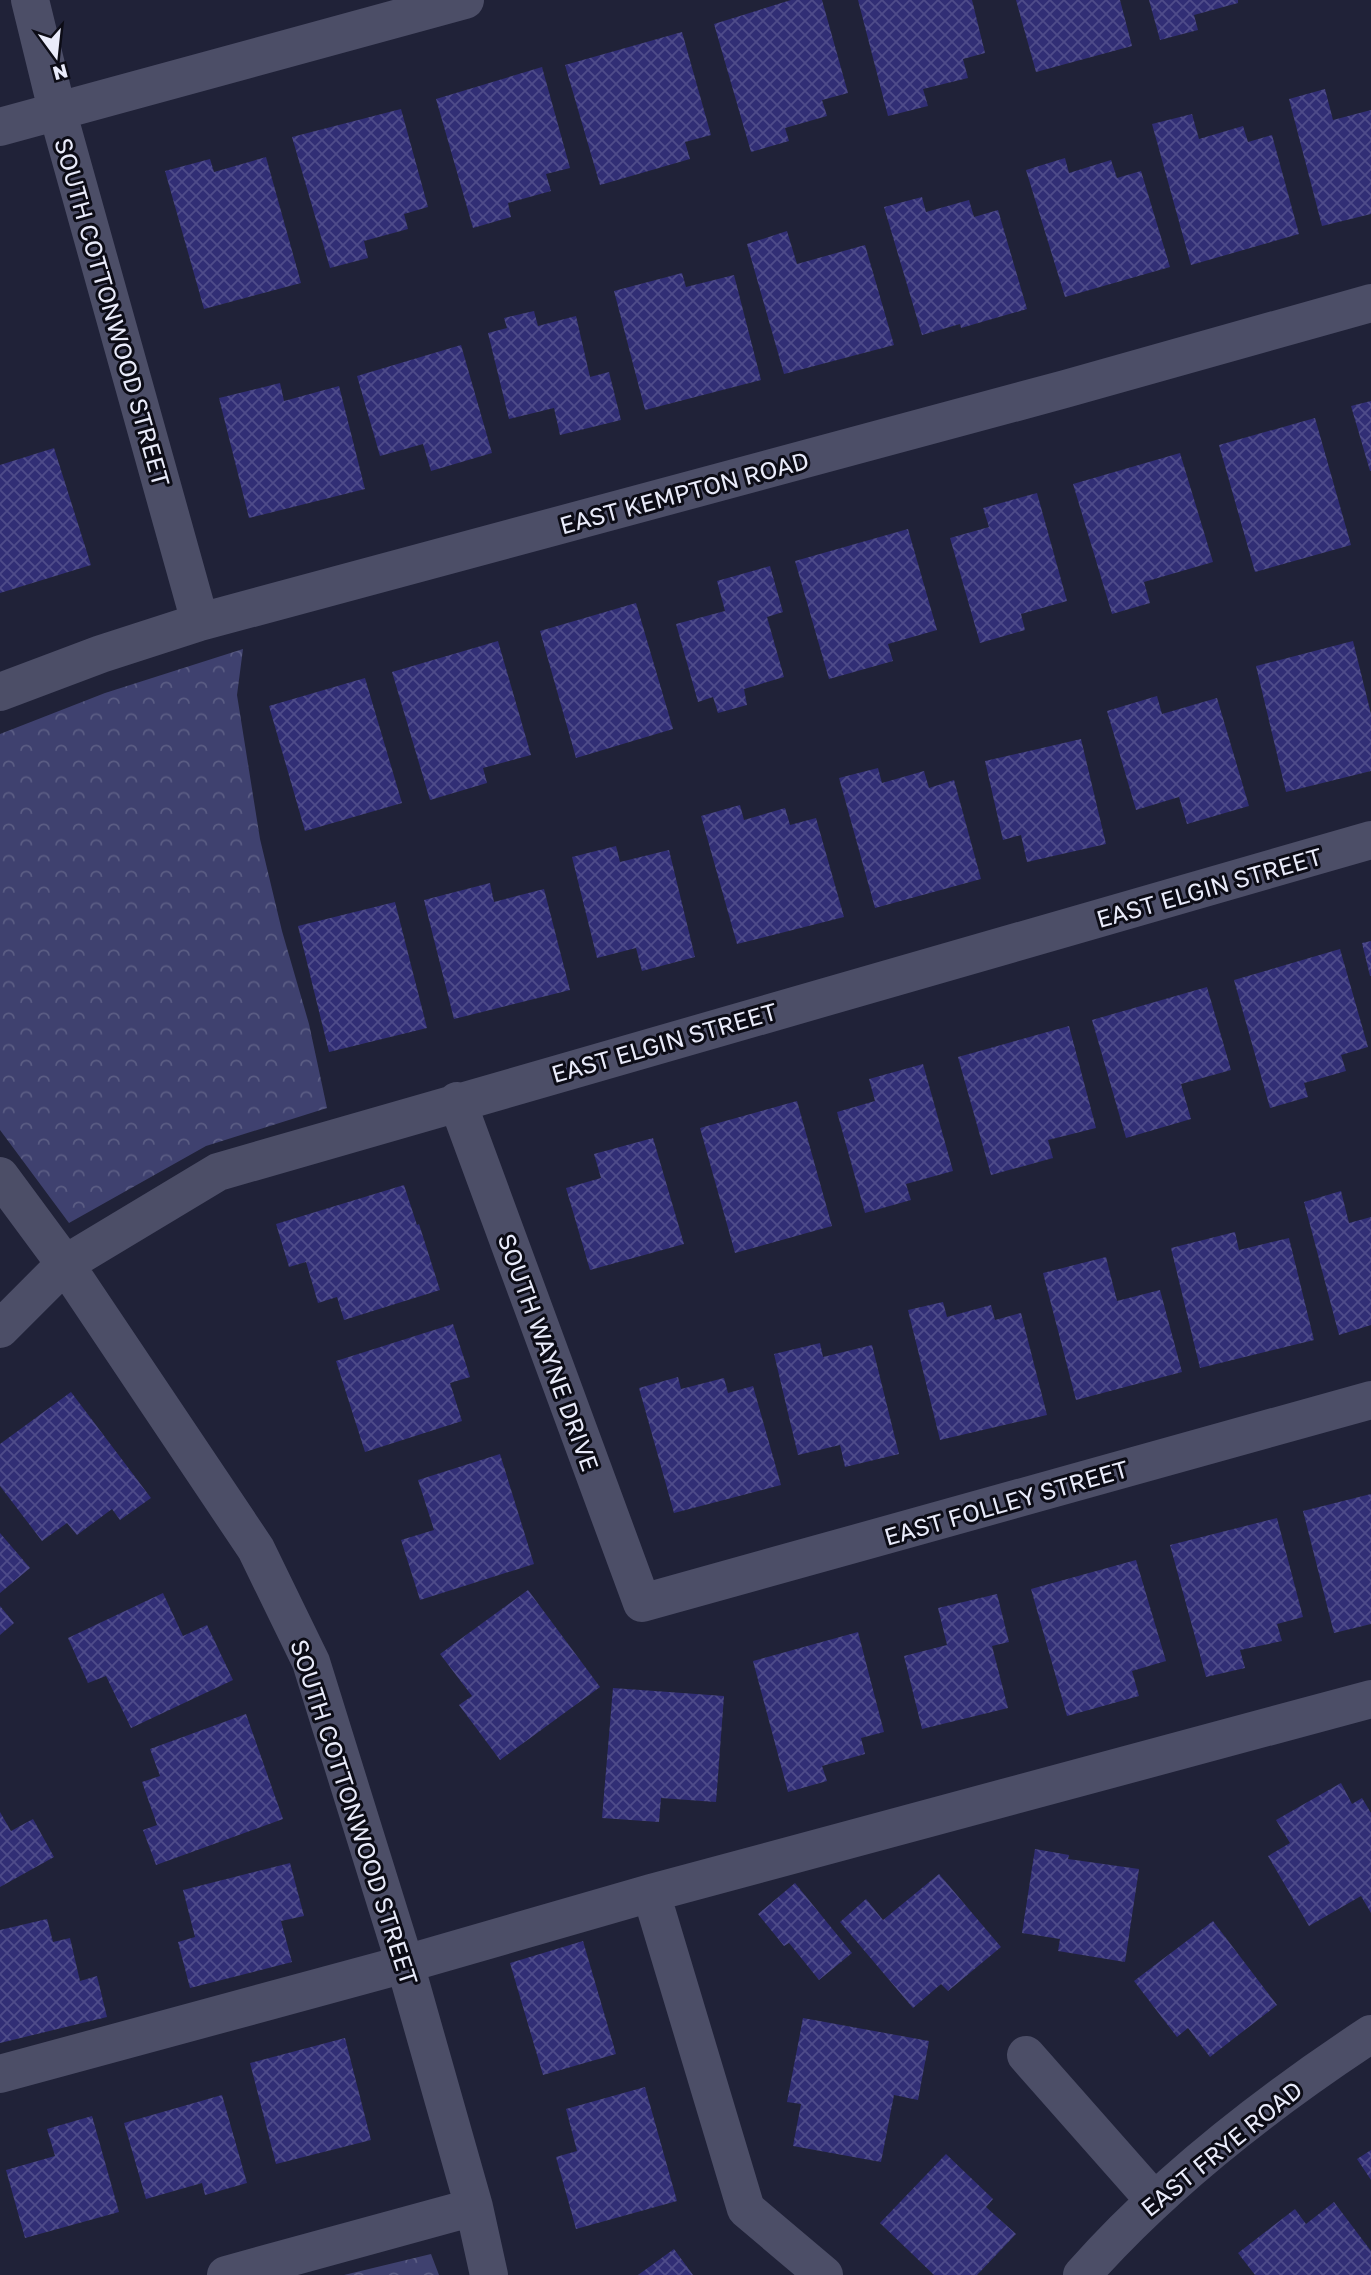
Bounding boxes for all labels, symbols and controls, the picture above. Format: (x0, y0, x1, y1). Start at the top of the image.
north arrow (21, 21, 91, 91)
text: N (51, 60, 70, 86)
street label: SOUTH COTTONWOOD STREET (49, 134, 177, 490)
street label: EAST KEMPTON ROAD (556, 445, 812, 539)
street label: EAST ELGIN STREET (1093, 841, 1325, 933)
street label: EAST ELGIN STREET (548, 996, 780, 1088)
street label: SOUTH WAYNE DRIVE (493, 1229, 605, 1475)
street label: EAST FOLLEY STREET (881, 1453, 1132, 1551)
street label: SOUTH COTTONWOOD STREET (285, 1636, 425, 1988)
street label: EAST FRYE ROAD (1135, 2074, 1307, 2222)

